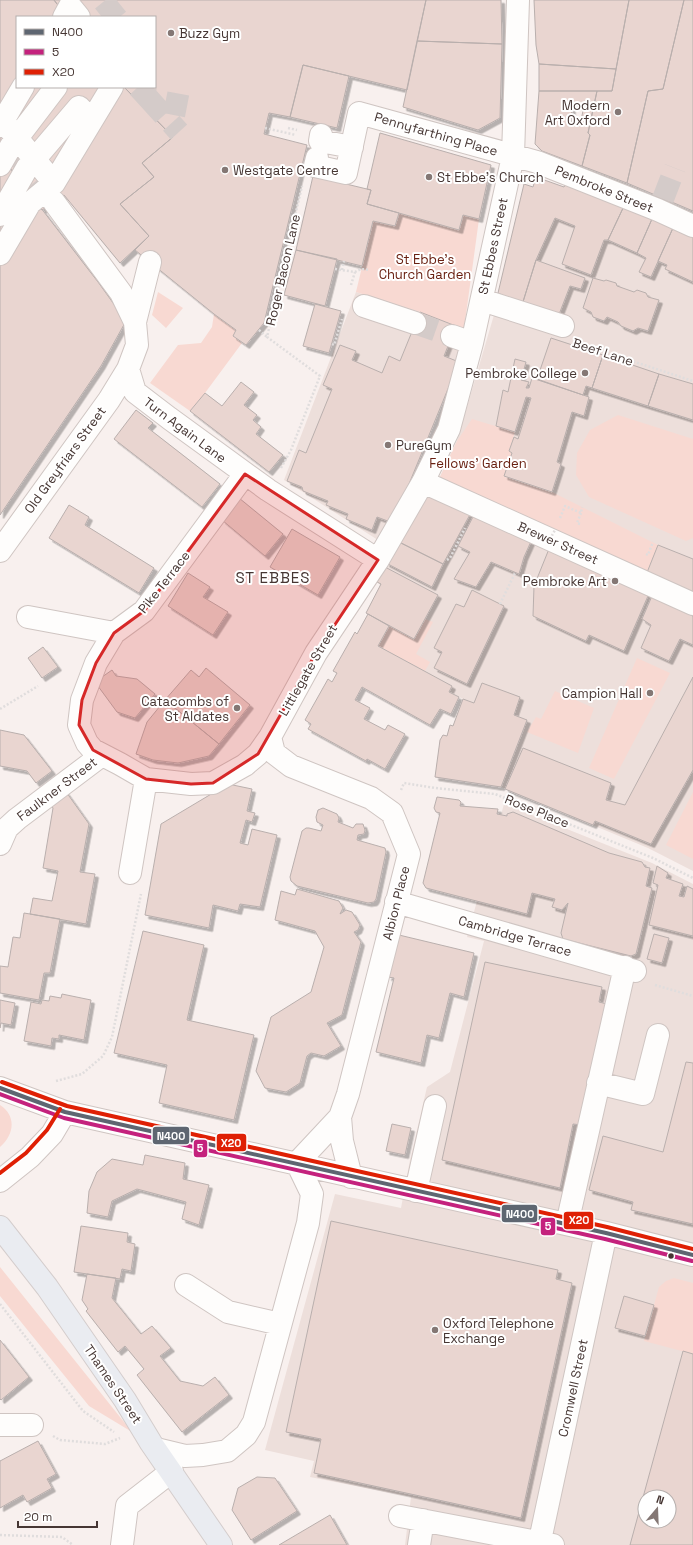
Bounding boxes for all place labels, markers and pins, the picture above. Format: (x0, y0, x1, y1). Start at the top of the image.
place label: Buzz Gym (179, 25, 240, 42)
marker: Buzz Gym (166, 28, 176, 38)
place label: Modern Art Oxford (545, 97, 610, 129)
marker: Modern Art Oxford (613, 107, 623, 117)
place label: Westgate Centre (233, 162, 339, 179)
marker: Westgate Centre (220, 165, 230, 175)
place label: St Ebbe's Church (437, 169, 544, 186)
marker: St Ebbe's Church (424, 172, 434, 182)
place label: Pembroke College (465, 365, 577, 382)
marker: Pembroke College (580, 368, 590, 378)
place label: PureGym (396, 437, 452, 454)
marker: PureGym (383, 440, 393, 450)
place label: Pembroke Art (523, 573, 607, 590)
marker: Pembroke Art (610, 576, 620, 586)
place label: Campion Hall (562, 685, 642, 702)
marker: Campion Hall (645, 688, 655, 698)
place label: Catacombs of St Aldates (141, 693, 229, 725)
marker: Catacombs of St Aldates (232, 703, 242, 713)
unlabelled marker (666, 1251, 676, 1261)
place label: Oxford Telephone Exchange (443, 1315, 554, 1347)
marker: Oxford Telephone Exchange (430, 1325, 440, 1335)

